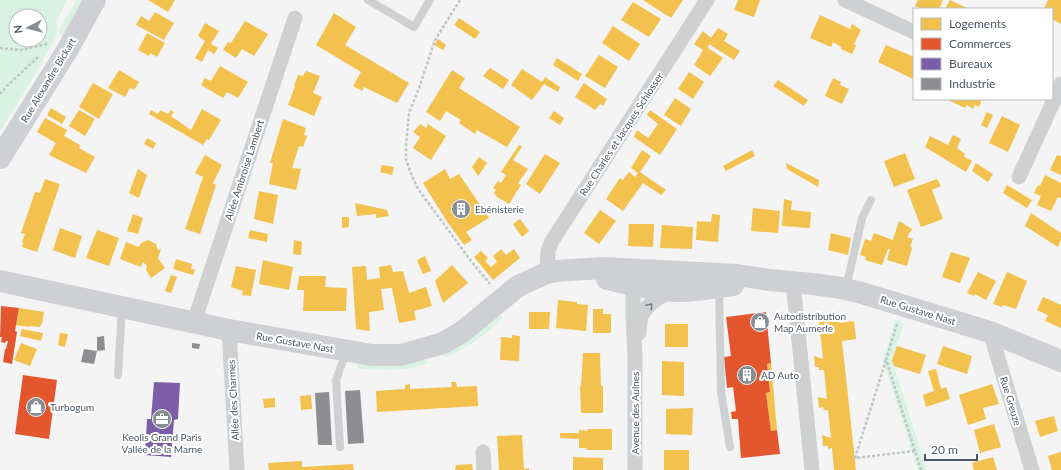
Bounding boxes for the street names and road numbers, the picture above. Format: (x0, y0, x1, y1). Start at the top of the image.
street label: Rue Alexandre Bickart (18, 35, 78, 125)
street label: Rue Charles et Jacques Schlosser (577, 70, 666, 198)
street label: Allée Ambroise Lambert (222, 118, 266, 222)
street label: Rue Gustave Nast (879, 293, 958, 327)
street label: Rue Gustave Nast (255, 329, 335, 355)
street label: Allée des Charmes (225, 359, 241, 441)
street label: Avenue des Aulnes (629, 372, 641, 454)
street label: Rue Greuze (998, 375, 1024, 427)

